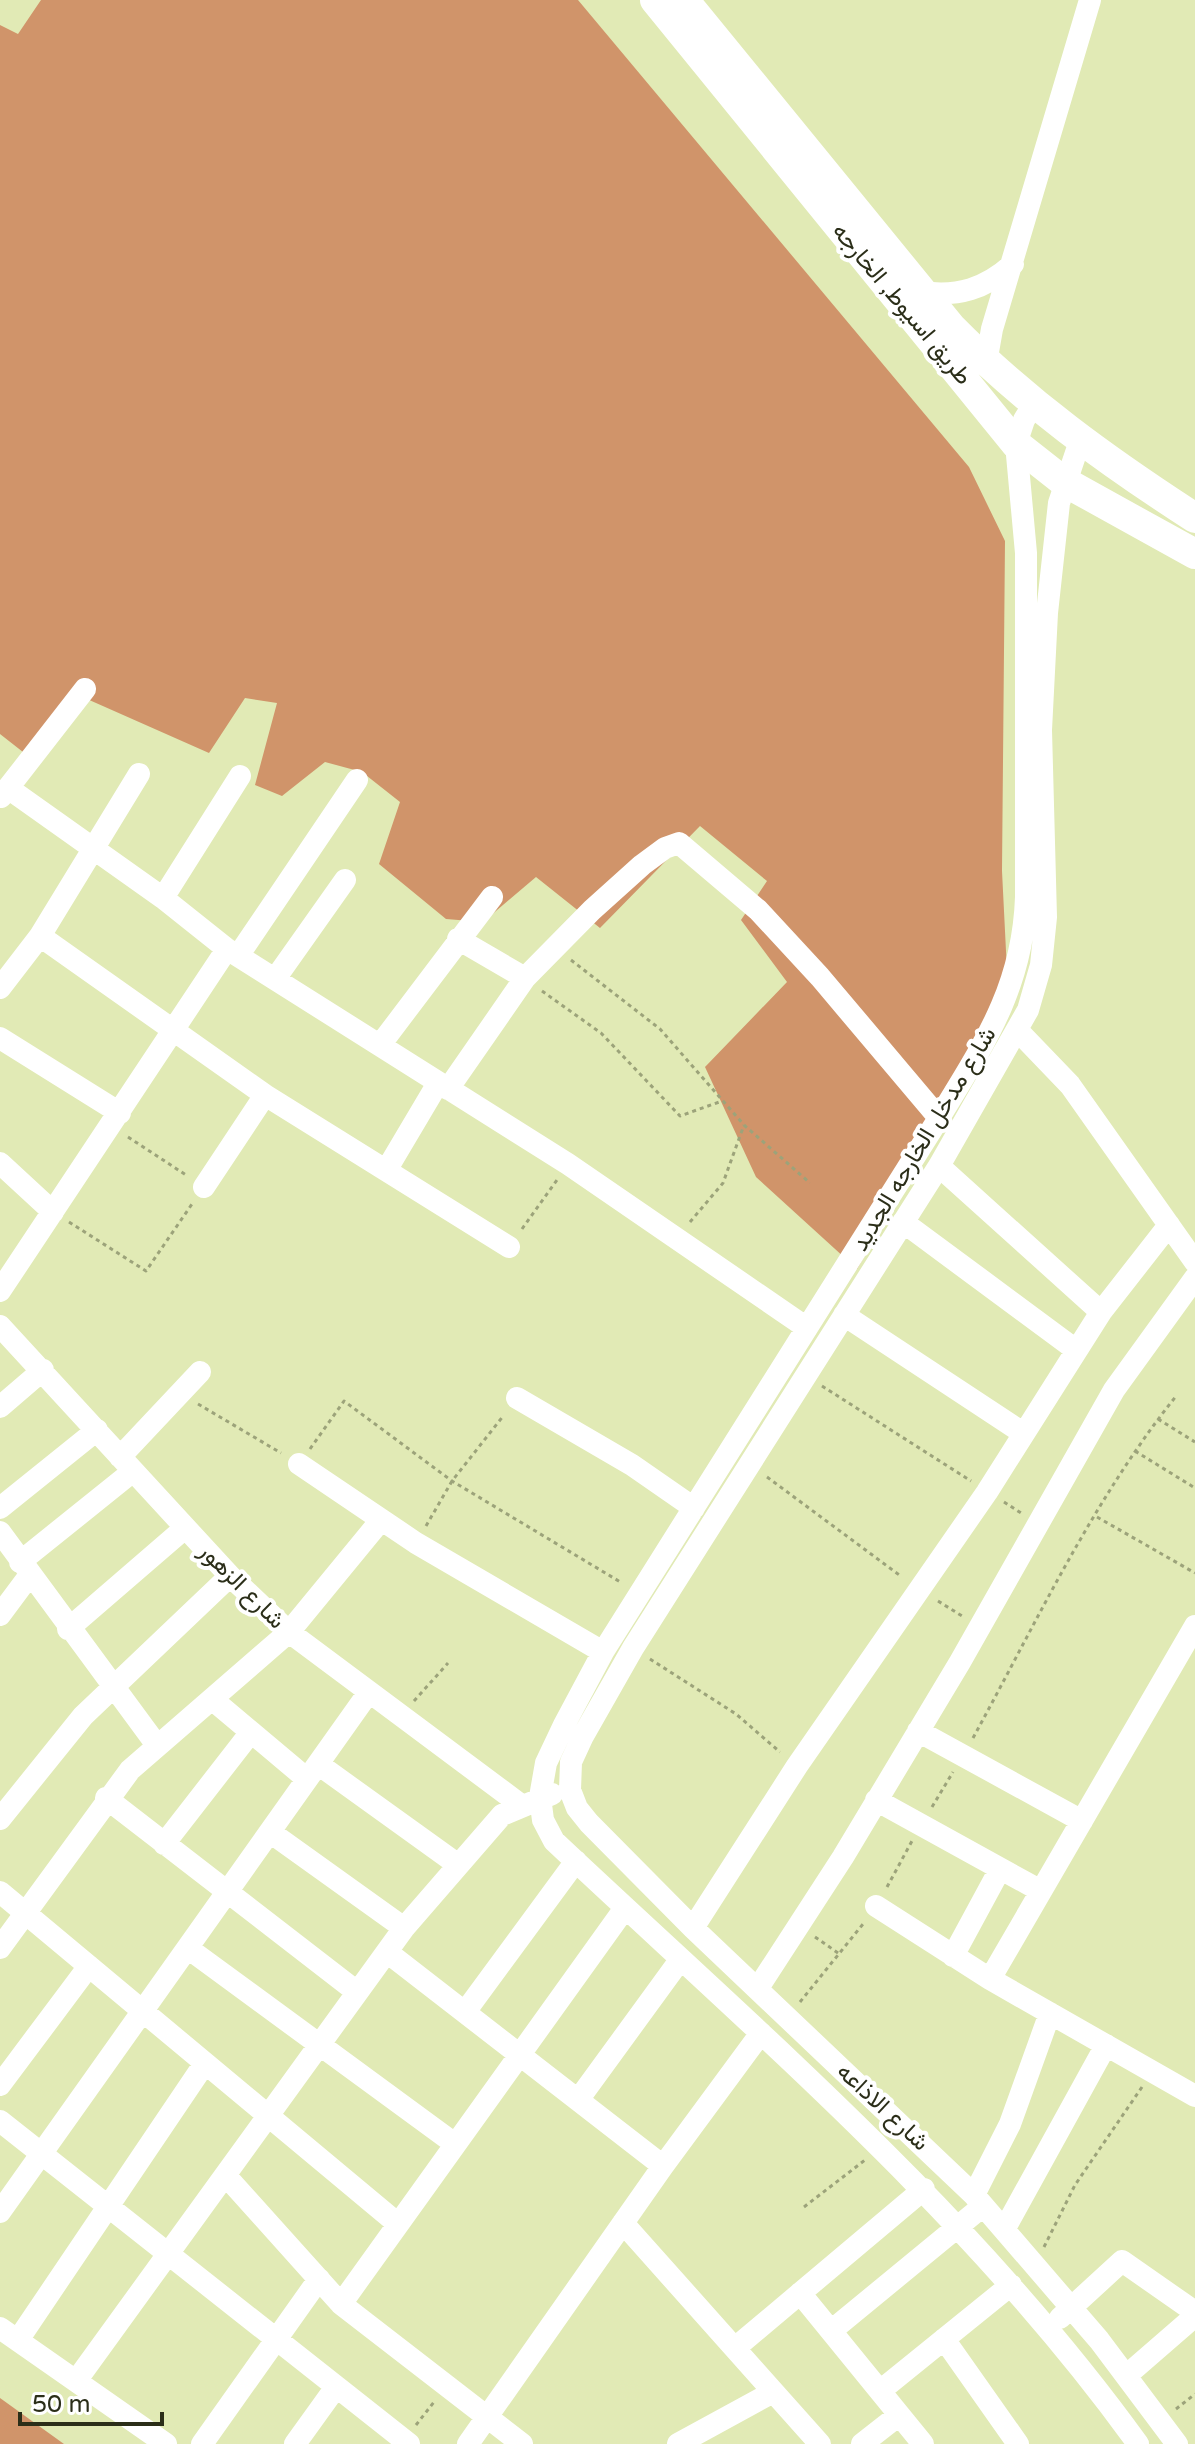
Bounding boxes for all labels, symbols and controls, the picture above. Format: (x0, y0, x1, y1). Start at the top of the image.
street label: طريق اسيوط, الخارجه (826, 217, 978, 391)
street label: شارع مدخل الخارجه الجديد (846, 1022, 1003, 1257)
street label: شارع الزهور (191, 1536, 291, 1636)
street label: شارع الاذاعه (830, 2057, 935, 2158)
scale bar (20, 2376, 162, 2426)
text: 50 m (32, 2390, 90, 2419)

